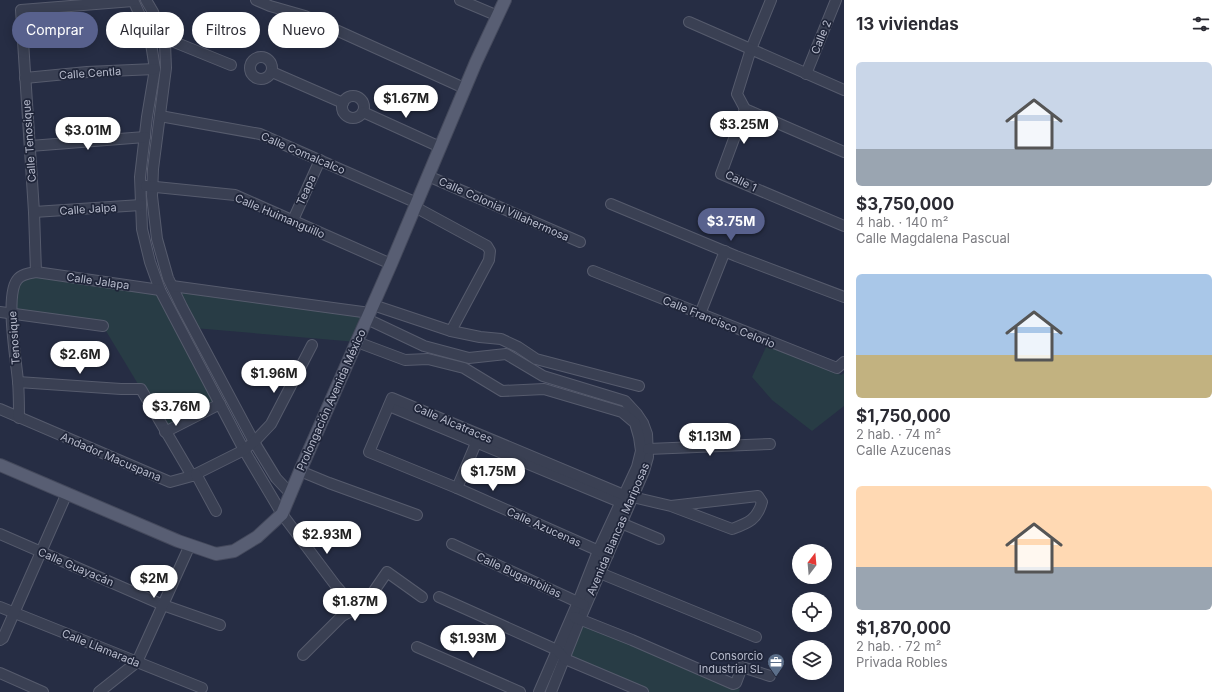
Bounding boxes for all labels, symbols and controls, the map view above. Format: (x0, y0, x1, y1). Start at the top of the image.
chip: Comprar (12, 12, 98, 48)
chip: Alquilar (106, 12, 184, 48)
chip: Filtros (192, 12, 260, 48)
chip: Nuevo (268, 12, 339, 48)
icon: filters (1190, 13, 1212, 35)
text: 13 viviendas (856, 14, 959, 34)
street label: Calle 2 (808, 18, 834, 56)
street label: Calle Centla (58, 64, 122, 82)
pin: $1.67M (373, 85, 439, 119)
icon: home (998, 88, 1070, 160)
text: $1.67M (383, 90, 429, 106)
street label: Calle Tenosique (19, 99, 39, 183)
pin: $3.25M (711, 111, 777, 145)
text: $3.25M (719, 116, 769, 132)
pin: $3.01M (55, 117, 121, 151)
text: $3.01M (64, 122, 112, 138)
street label: Calle Comalcalco (259, 129, 348, 177)
street label: Calle 1 (723, 167, 759, 195)
street label: Teapa (293, 173, 319, 207)
street label: Calle Colonial Villahermosa (437, 174, 571, 244)
street label: Calle Huimanguillo (233, 191, 328, 241)
text: $3,750,000 (856, 194, 954, 214)
street label: Calle Jalpa (59, 200, 117, 218)
pin: $3.75M (698, 208, 764, 242)
text: $3.75M (707, 213, 755, 229)
text: 4 hab. · 140 m² (856, 214, 948, 230)
text: Calle Magdalena Pascual (856, 230, 1010, 246)
street label: Calle Jalapa (66, 270, 130, 292)
street label: Calle Francisco Celorio (661, 293, 778, 351)
icon: home (998, 300, 1070, 372)
street label: Tenosique (5, 311, 23, 365)
street label: Prolongación Avenida México (293, 327, 369, 473)
pin: $2.6M (52, 341, 108, 375)
text: $2.6M (59, 346, 101, 362)
pin: $1.96M (241, 360, 307, 394)
text: $1.96M (250, 365, 298, 381)
pin: $3.76M (143, 393, 209, 427)
text: $3.76M (152, 398, 200, 414)
street label: Calle Alcatraces (411, 400, 495, 446)
text: $1,750,000 (856, 406, 951, 426)
pin: $1.13M (677, 423, 743, 457)
text: 2 hab. · 74 m² (856, 426, 941, 442)
text: $1.13M (688, 428, 732, 444)
street label: Andador Macuspana (59, 429, 163, 485)
text: Calle Azucenas (856, 442, 951, 458)
pin: $1.75M (460, 458, 526, 492)
street label: Avenida Blancas Mariposas (584, 460, 652, 597)
text: $1.75M (470, 463, 516, 479)
street label: Calle Azucenas (504, 504, 584, 550)
icon: home (998, 512, 1070, 584)
pin: $2.93M (294, 521, 360, 555)
text: $2.93M (302, 526, 352, 542)
north arrow (792, 544, 832, 584)
map controls (792, 544, 832, 680)
street label: Calle Guayacán (36, 545, 116, 589)
street label: Calle Bugambilias (474, 549, 564, 601)
pin: $2M (135, 565, 173, 599)
text: $2M (140, 570, 168, 586)
pin: $1.87M (322, 588, 388, 622)
button: locate (792, 592, 832, 632)
text: $1.87M (332, 593, 378, 609)
text: $1,870,000 (856, 618, 951, 638)
pin: $1.93M (440, 625, 506, 659)
street label: Calle Llamarada (60, 626, 142, 670)
text: $1.93M (449, 630, 497, 646)
text: 2 hab. · 72 m² (856, 638, 941, 654)
button: layers (792, 640, 832, 680)
place label: Consorcio Industrial SL (699, 649, 763, 676)
office icon: Consorcio Industrial SL (766, 652, 786, 677)
text: Privada Robles (856, 654, 948, 670)

